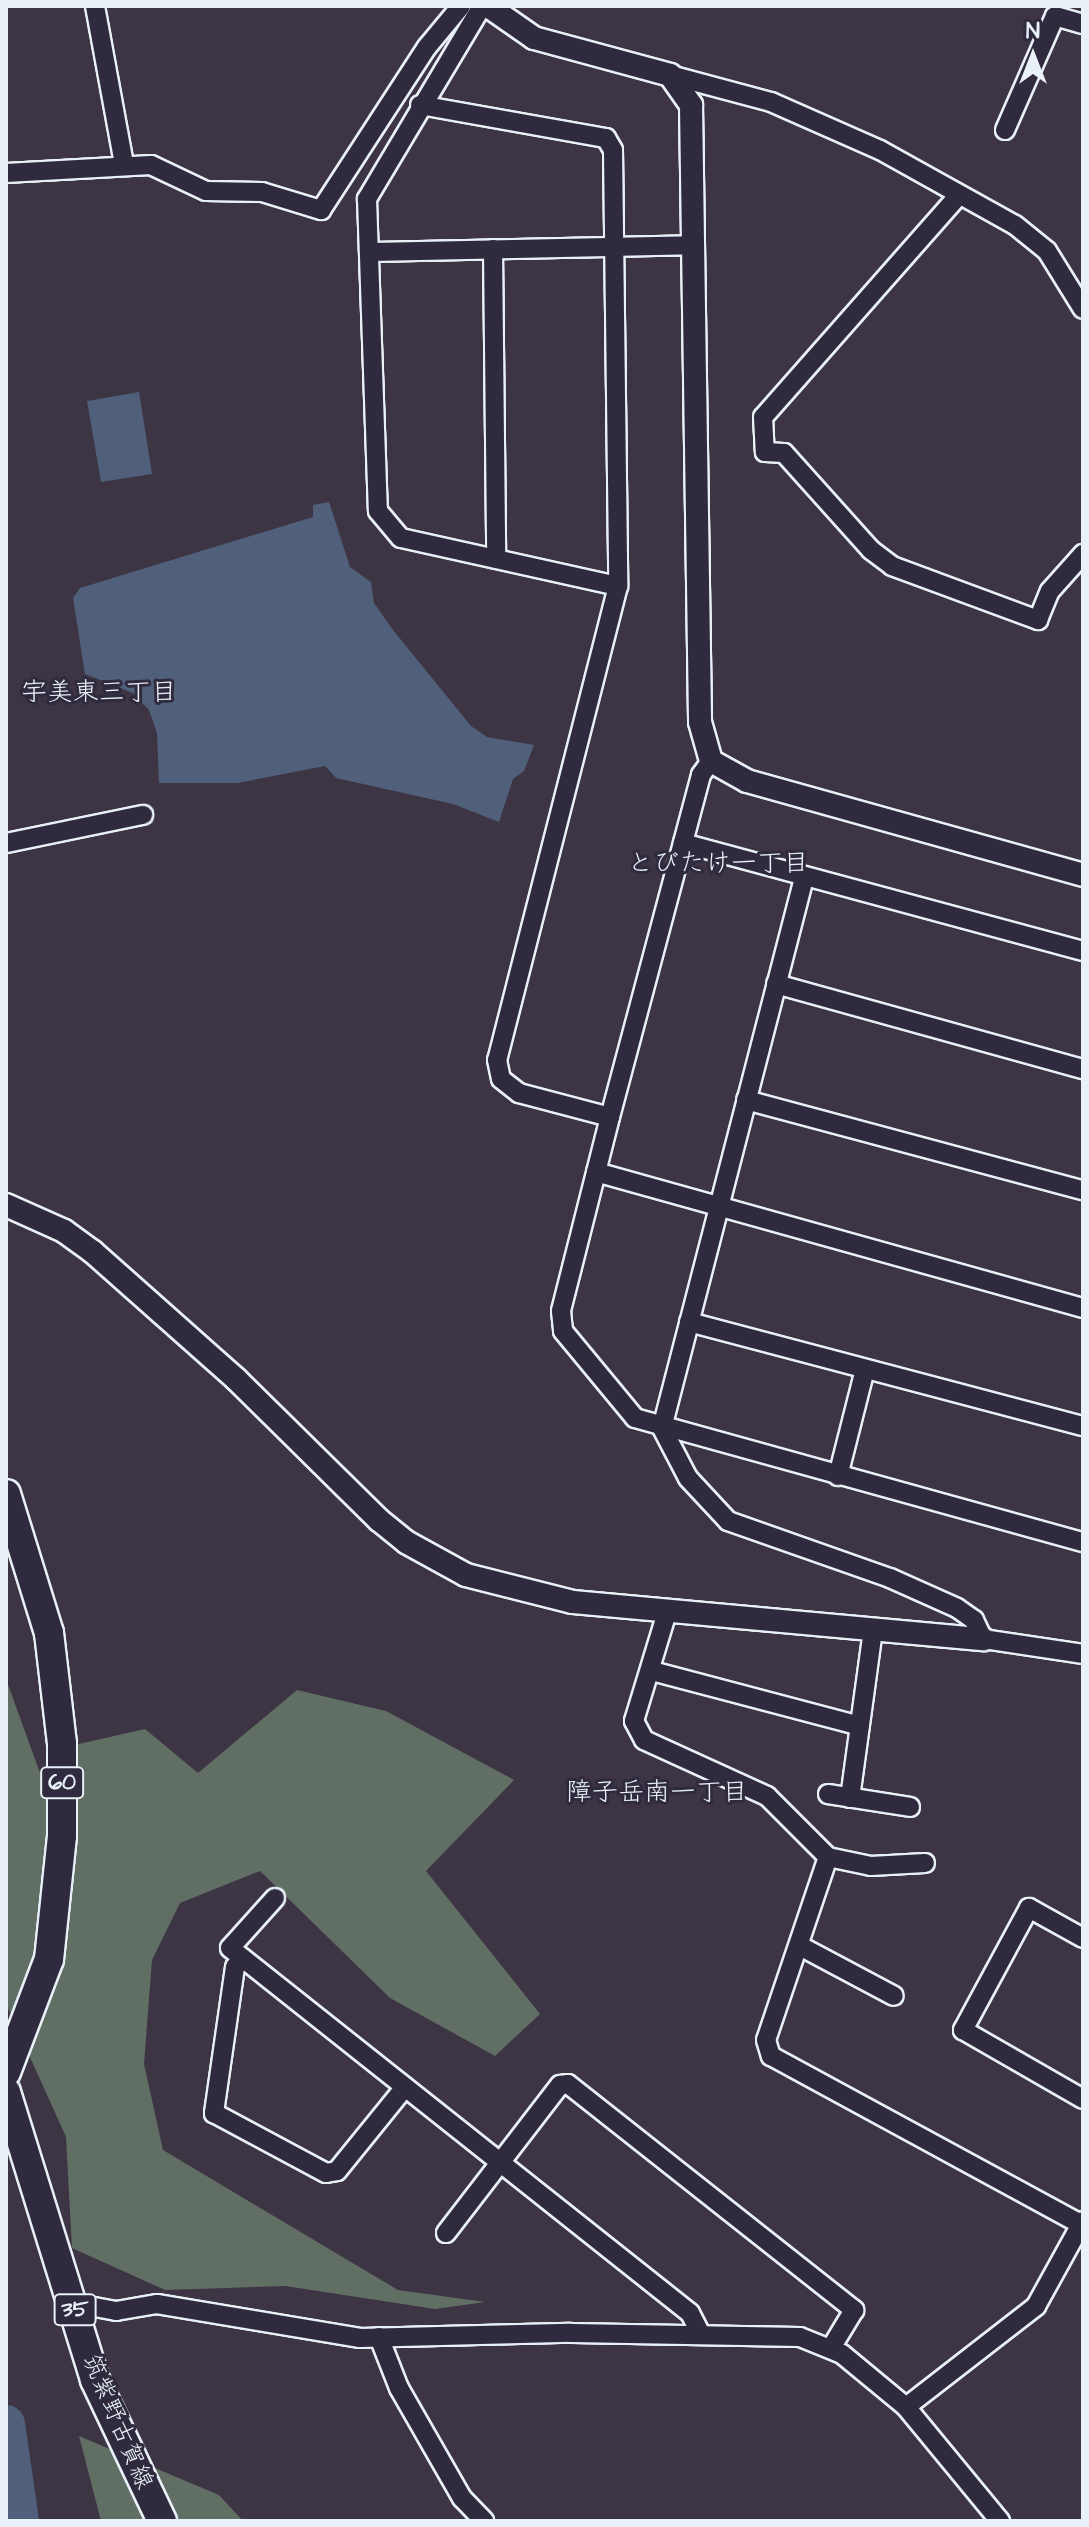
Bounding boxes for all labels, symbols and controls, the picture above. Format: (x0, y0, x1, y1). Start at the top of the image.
north arrow (993, 16, 1073, 96)
text: N (1026, 16, 1040, 47)
district label: 宇美東三丁目 (21, 677, 177, 709)
district label: とびたけ一丁目 (627, 848, 809, 880)
road number: 60 (40, 1765, 84, 1801)
district label: 障子岳南一丁目 (566, 1777, 748, 1809)
road number: 35 (53, 2292, 97, 2328)
street label: 筑紫野古賀線 (76, 2350, 158, 2494)

